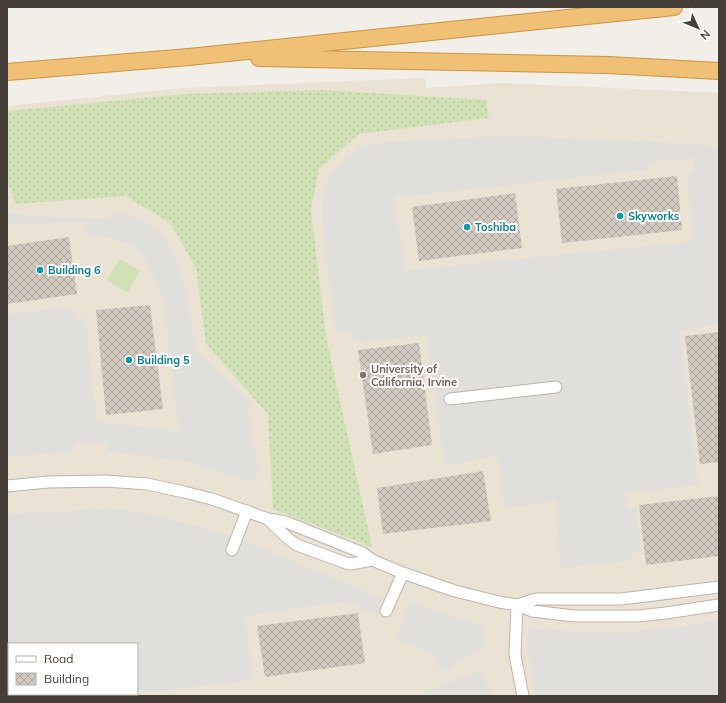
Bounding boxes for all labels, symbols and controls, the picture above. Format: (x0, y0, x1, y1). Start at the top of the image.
north arrow (678, 8, 718, 48)
text: N (697, 27, 713, 43)
place label: Skyworks (628, 209, 680, 223)
marker: Skyworks (615, 211, 625, 221)
place label: Toshiba (475, 220, 516, 234)
marker: Toshiba (462, 222, 472, 232)
place label: Building 6 (48, 263, 101, 277)
marker: Building 6 (35, 265, 45, 275)
place label: Building 5 (137, 353, 190, 367)
marker: Building 5 (124, 355, 134, 365)
place label: University of California, Irvine (371, 362, 457, 389)
marker: University of California, Irvine (358, 370, 368, 380)
legend (8, 643, 138, 695)
text: Road (44, 651, 73, 666)
text: Building (44, 671, 89, 686)

